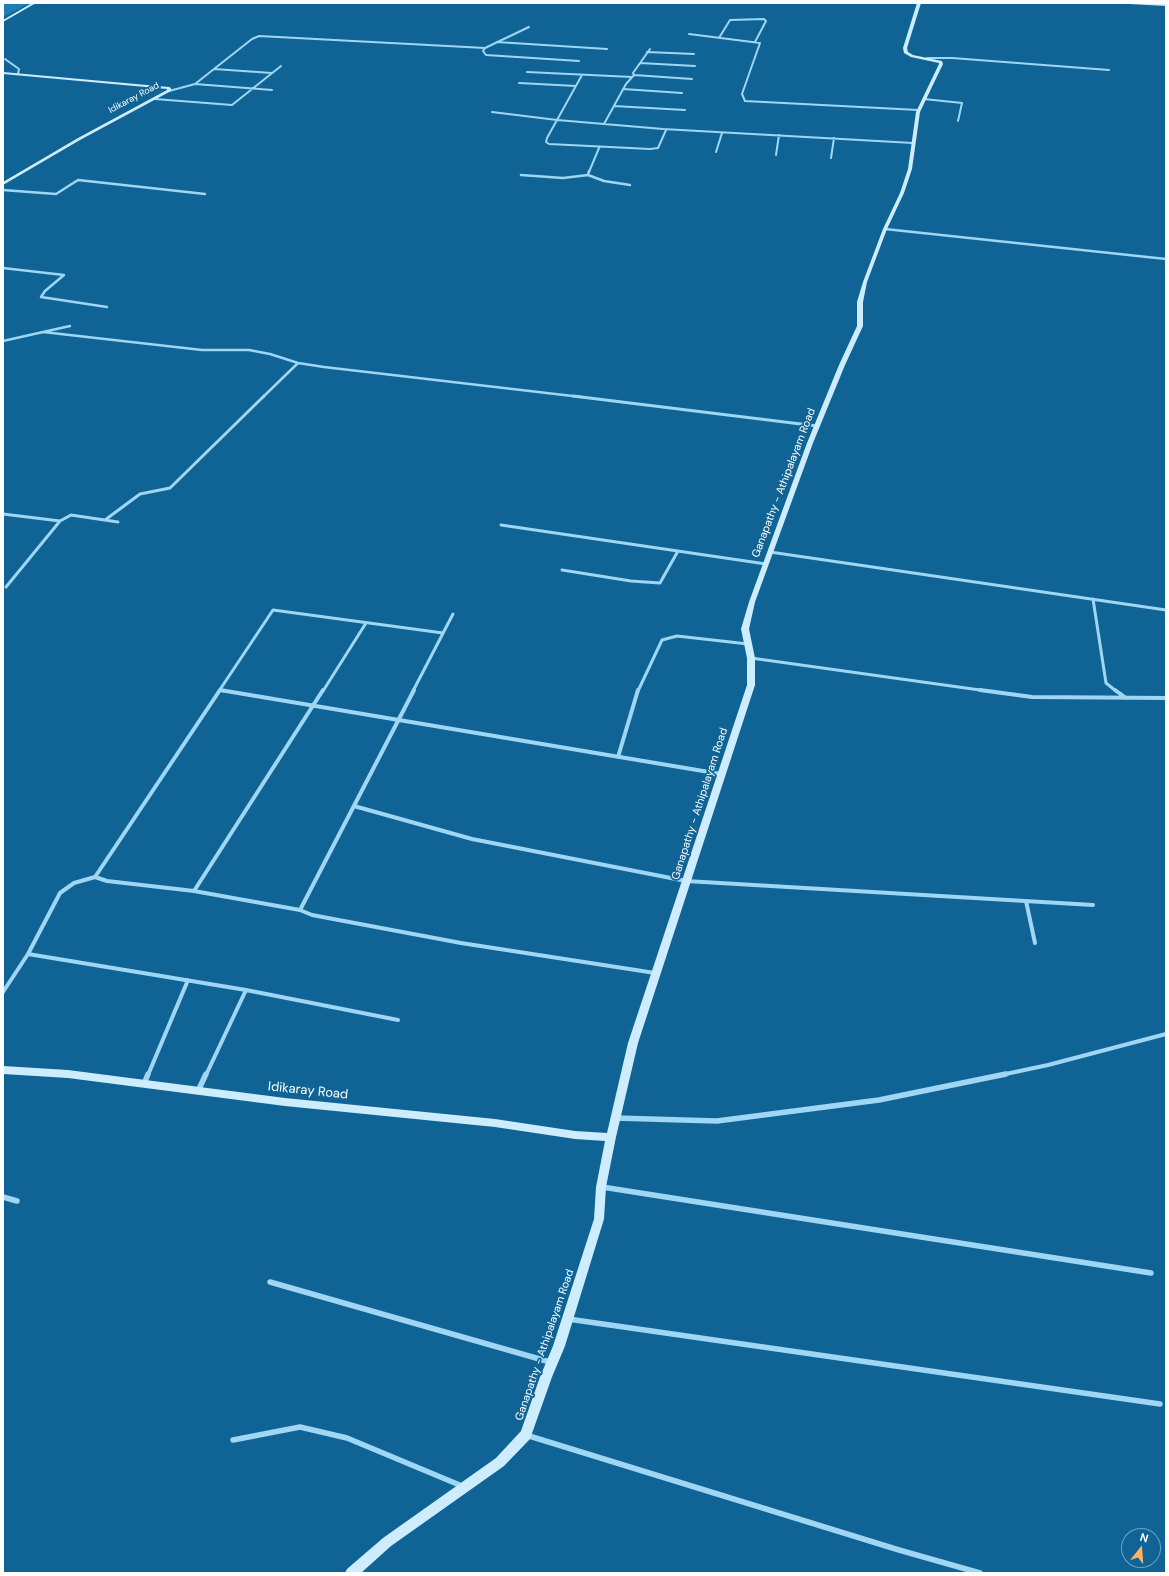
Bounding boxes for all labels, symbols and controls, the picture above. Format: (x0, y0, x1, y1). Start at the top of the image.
street label: Idikaray Road (107, 80, 161, 116)
street label: Ganapathy - Athipalayam Road (749, 406, 819, 560)
street label: Ganapathy - Athipalayam Road (669, 726, 731, 882)
street label: Idikaray Road (267, 1079, 349, 1103)
street label: Ganapathy - Athipalayam Road (513, 1268, 577, 1422)
north arrow (1121, 1528, 1161, 1568)
text: N (1138, 1530, 1150, 1545)

